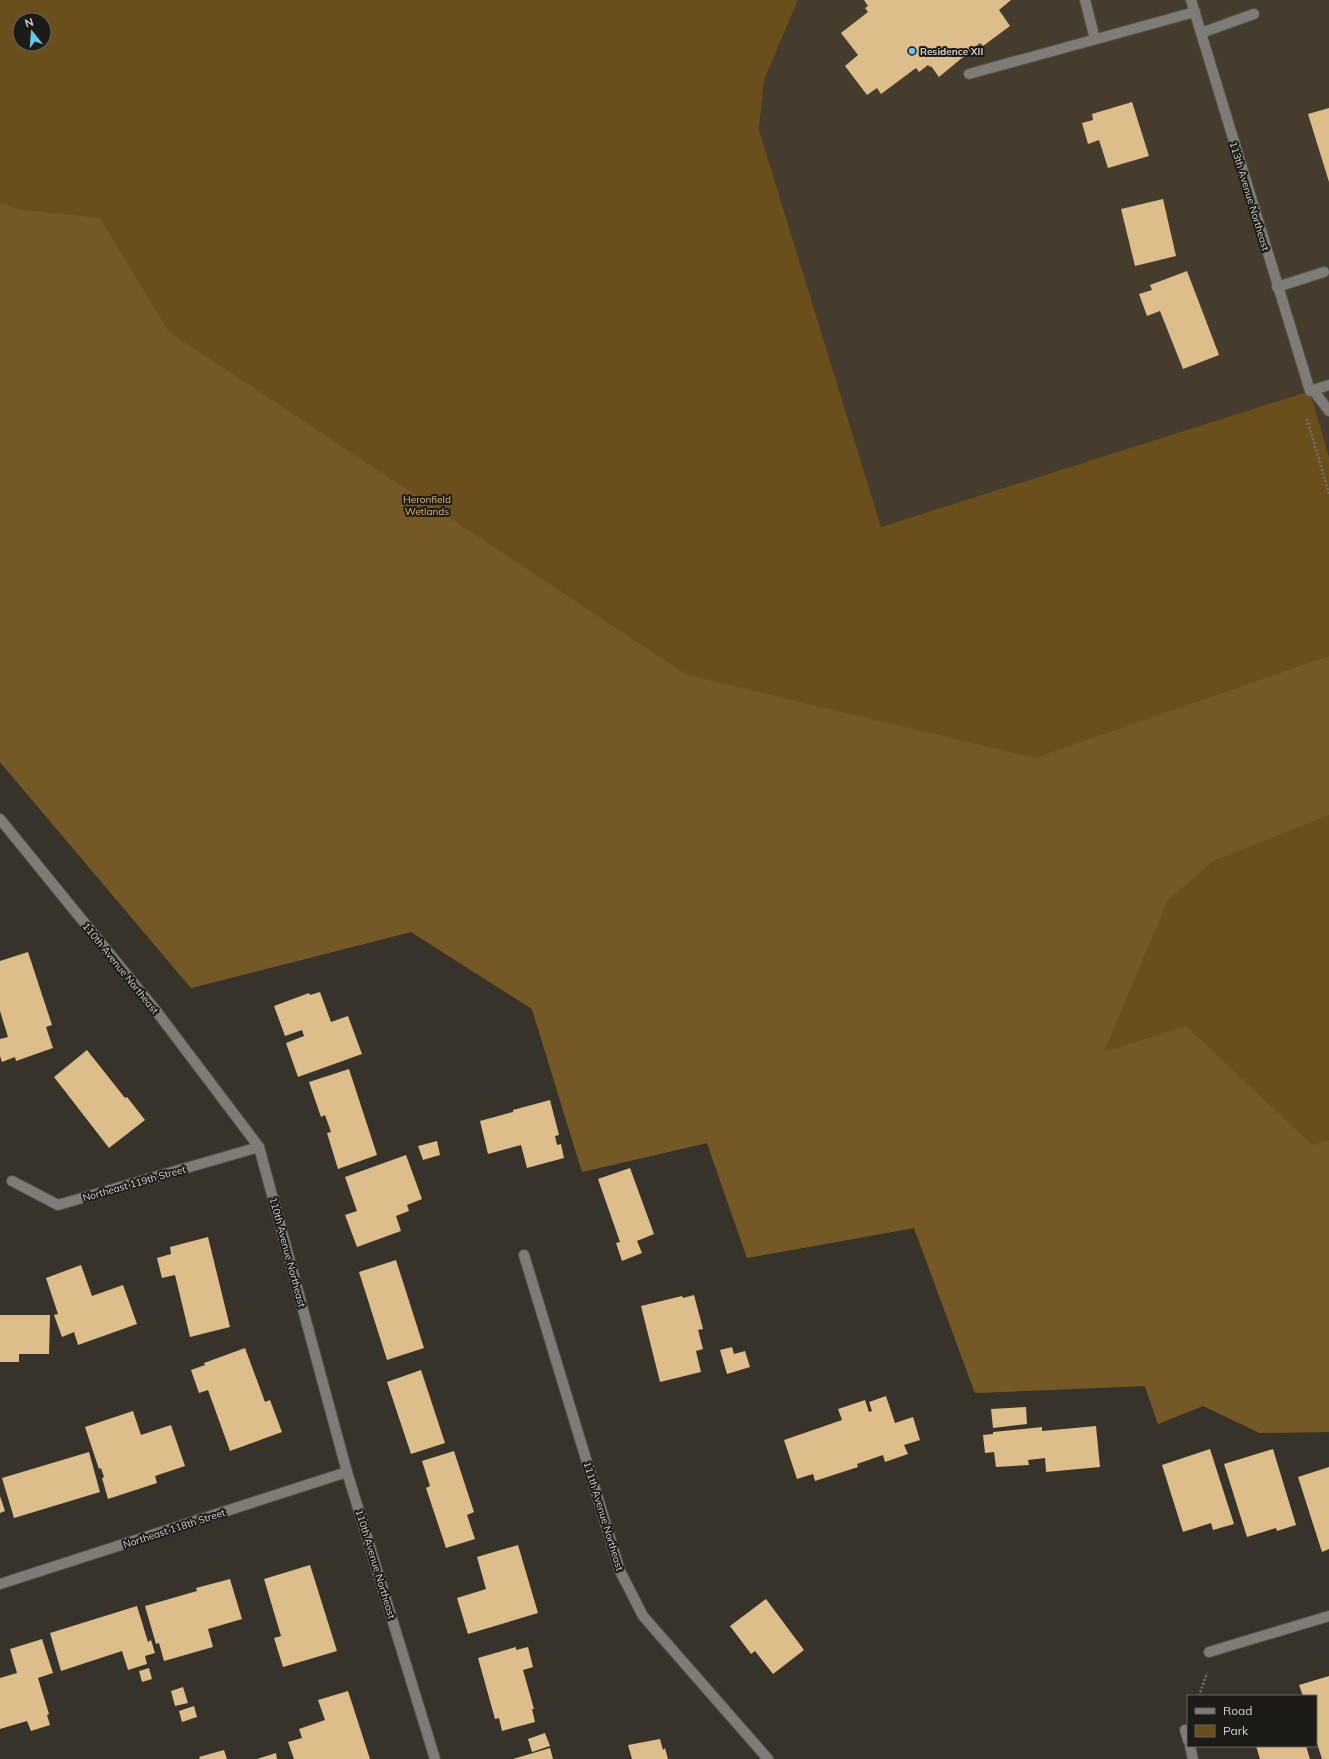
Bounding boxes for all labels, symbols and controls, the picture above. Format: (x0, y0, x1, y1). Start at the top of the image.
north arrow (12, 12, 52, 52)
text: N (23, 15, 35, 30)
place label: Residence XII (920, 45, 983, 58)
marker: Residence XII (907, 46, 917, 56)
street label: 113th Avenue Northeast (1227, 140, 1273, 253)
park label: Heronfield Wetlands (403, 493, 451, 518)
street label: 110th Avenue Northeast (80, 920, 162, 1017)
street label: Northeast 119th Street (81, 1162, 188, 1204)
street label: 110th Avenue Northeast (267, 1196, 309, 1309)
street label: 111th Avenue Northeast (581, 1460, 627, 1573)
street label: Northeast 118th Street (121, 1506, 227, 1551)
street label: 110th Avenue Northeast (353, 1508, 399, 1621)
legend (1187, 1695, 1317, 1747)
text: Road (1223, 1703, 1252, 1718)
text: Park (1223, 1723, 1249, 1738)

